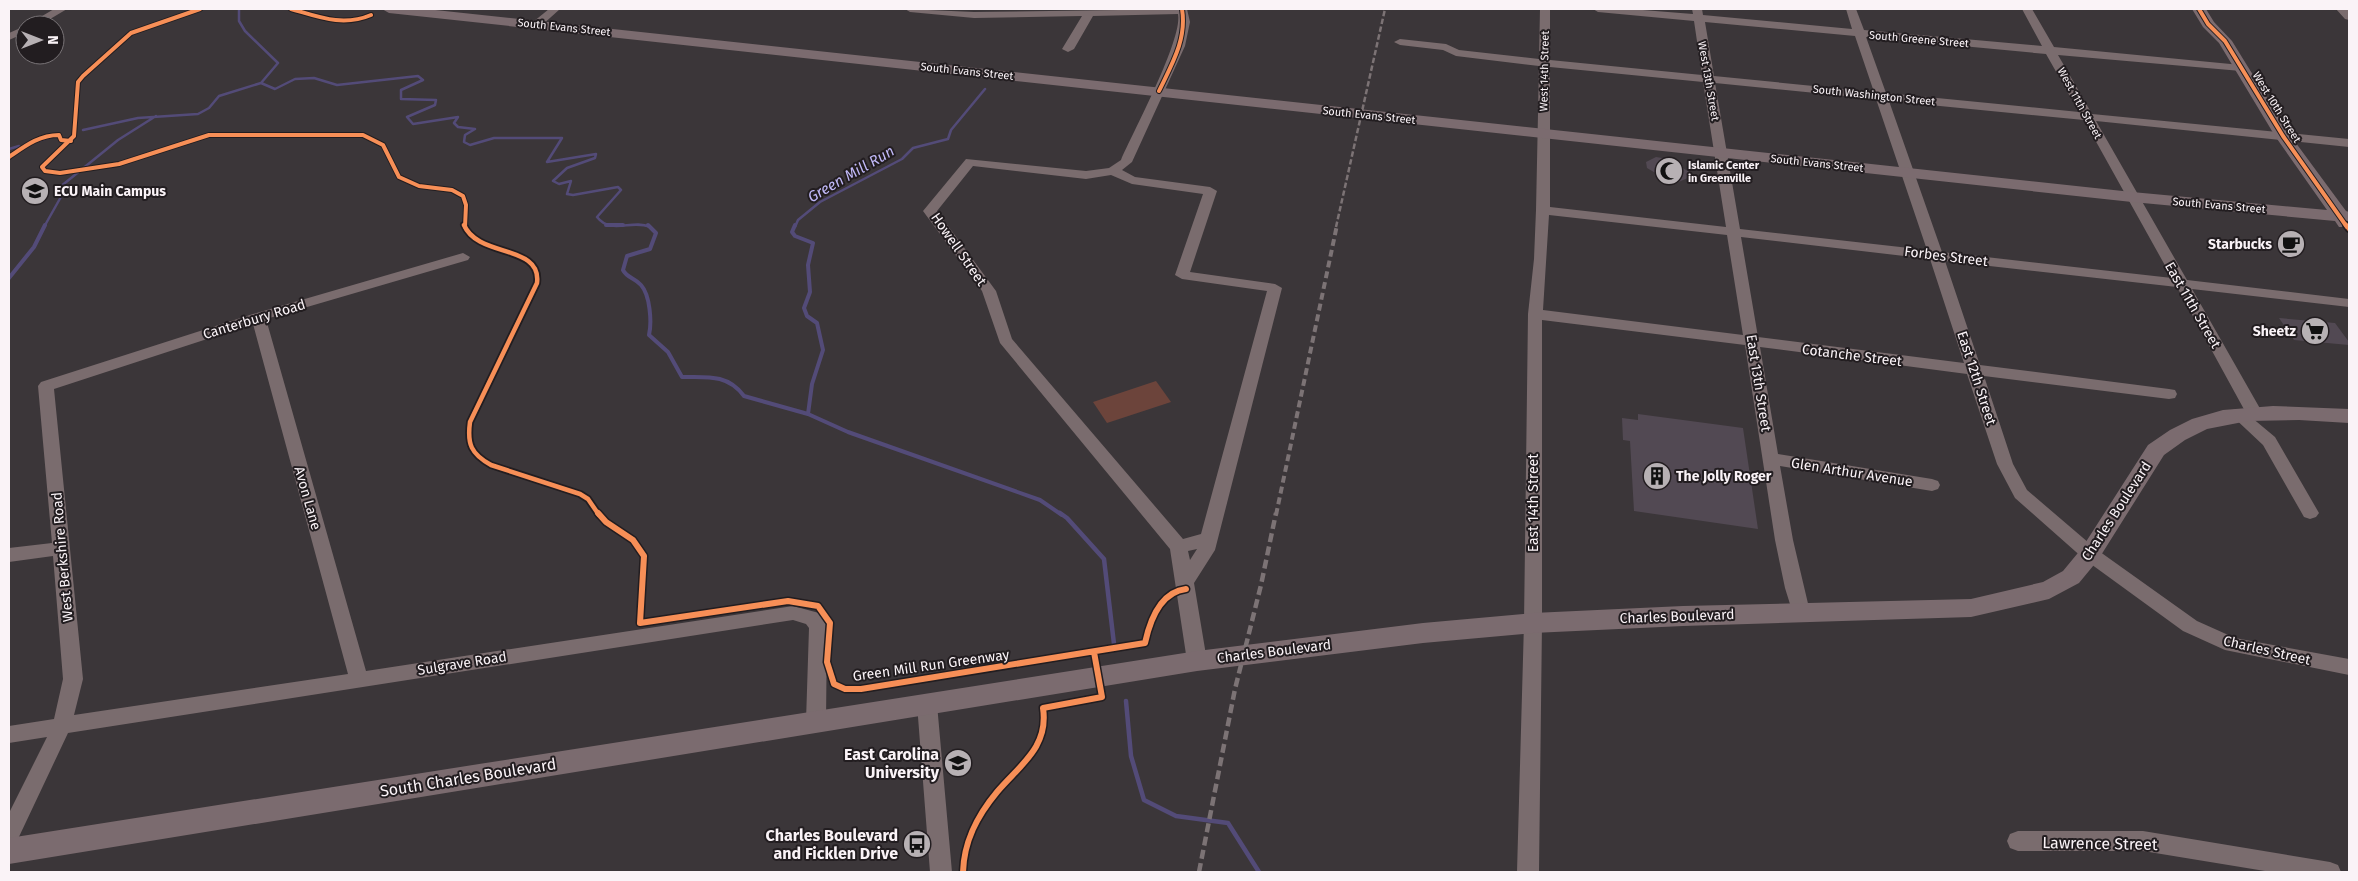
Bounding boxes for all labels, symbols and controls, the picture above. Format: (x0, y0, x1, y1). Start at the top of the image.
north arrow (15, 15, 65, 65)
street label: South Evans Street (517, 16, 611, 39)
street label: South Greene Street (1868, 29, 1969, 50)
street label: West 14th Street (1537, 30, 1552, 112)
text: N (44, 35, 61, 45)
street label: West 13th Street (1695, 40, 1722, 122)
street label: South Evans Street (920, 60, 1014, 83)
street label: West 11th Street (2055, 65, 2105, 141)
street label: West 10th Street (2250, 69, 2304, 145)
street label: South Washington Street (1812, 83, 1936, 108)
street label: South Evans Street (1322, 104, 1416, 127)
water label: Green Mill Run (804, 142, 898, 206)
street label: South Evans Street (1770, 152, 1864, 175)
mosque icon: Islamic Center in Greenville (1654, 156, 1684, 186)
place label: Islamic Center in Greenville (1688, 159, 1760, 185)
school or university icon: ECU Main Campus (20, 176, 50, 206)
place label: ECU Main Campus (54, 183, 166, 200)
street label: South Evans Street (2172, 195, 2266, 216)
street label: Howell Street (927, 209, 991, 290)
cafe icon: Starbucks (2276, 229, 2306, 259)
place label: Starbucks (2208, 236, 2272, 253)
street label: Forbes Street (1903, 243, 1990, 270)
street label: East 11th Street (2161, 259, 2225, 352)
street label: Canterbury Road (201, 296, 307, 343)
supermarket icon: Sheetz (2300, 316, 2330, 346)
place label: Sheetz (2253, 323, 2297, 340)
street label: East 12th Street (1953, 329, 2000, 428)
street label: East 13th Street (1742, 333, 1775, 434)
street label: Cotanche Street (1801, 341, 1904, 370)
street label: East 14th Street (1525, 453, 1542, 552)
street label: Glen Arthur Avenue (1790, 454, 1914, 490)
street label: Charles Boulevard (2078, 458, 2155, 564)
building icon: The Jolly Roger (1642, 461, 1672, 491)
street label: Avon Lane (290, 464, 325, 532)
place label: The Jolly Roger (1676, 468, 1772, 485)
street label: West Berkshire Road (48, 491, 77, 623)
street label: Charles Boulevard (1619, 606, 1735, 627)
street label: Charles Street (2222, 632, 2313, 669)
street label: Charles Boulevard (1216, 636, 1332, 667)
street label: Green Mill Run Greenway (852, 646, 1010, 685)
street label: Sulgrave Road (416, 648, 508, 679)
place label: East Carolina University (844, 745, 940, 782)
school or university icon: East Carolina University (943, 748, 973, 778)
street label: South Charles Boulevard (379, 754, 558, 801)
place label: Charles Boulevard and Ficklen Drive (766, 826, 898, 863)
bus stop icon: Charles Boulevard and Ficklen Drive (902, 829, 932, 859)
street label: Lawrence Street (2042, 833, 2158, 854)

